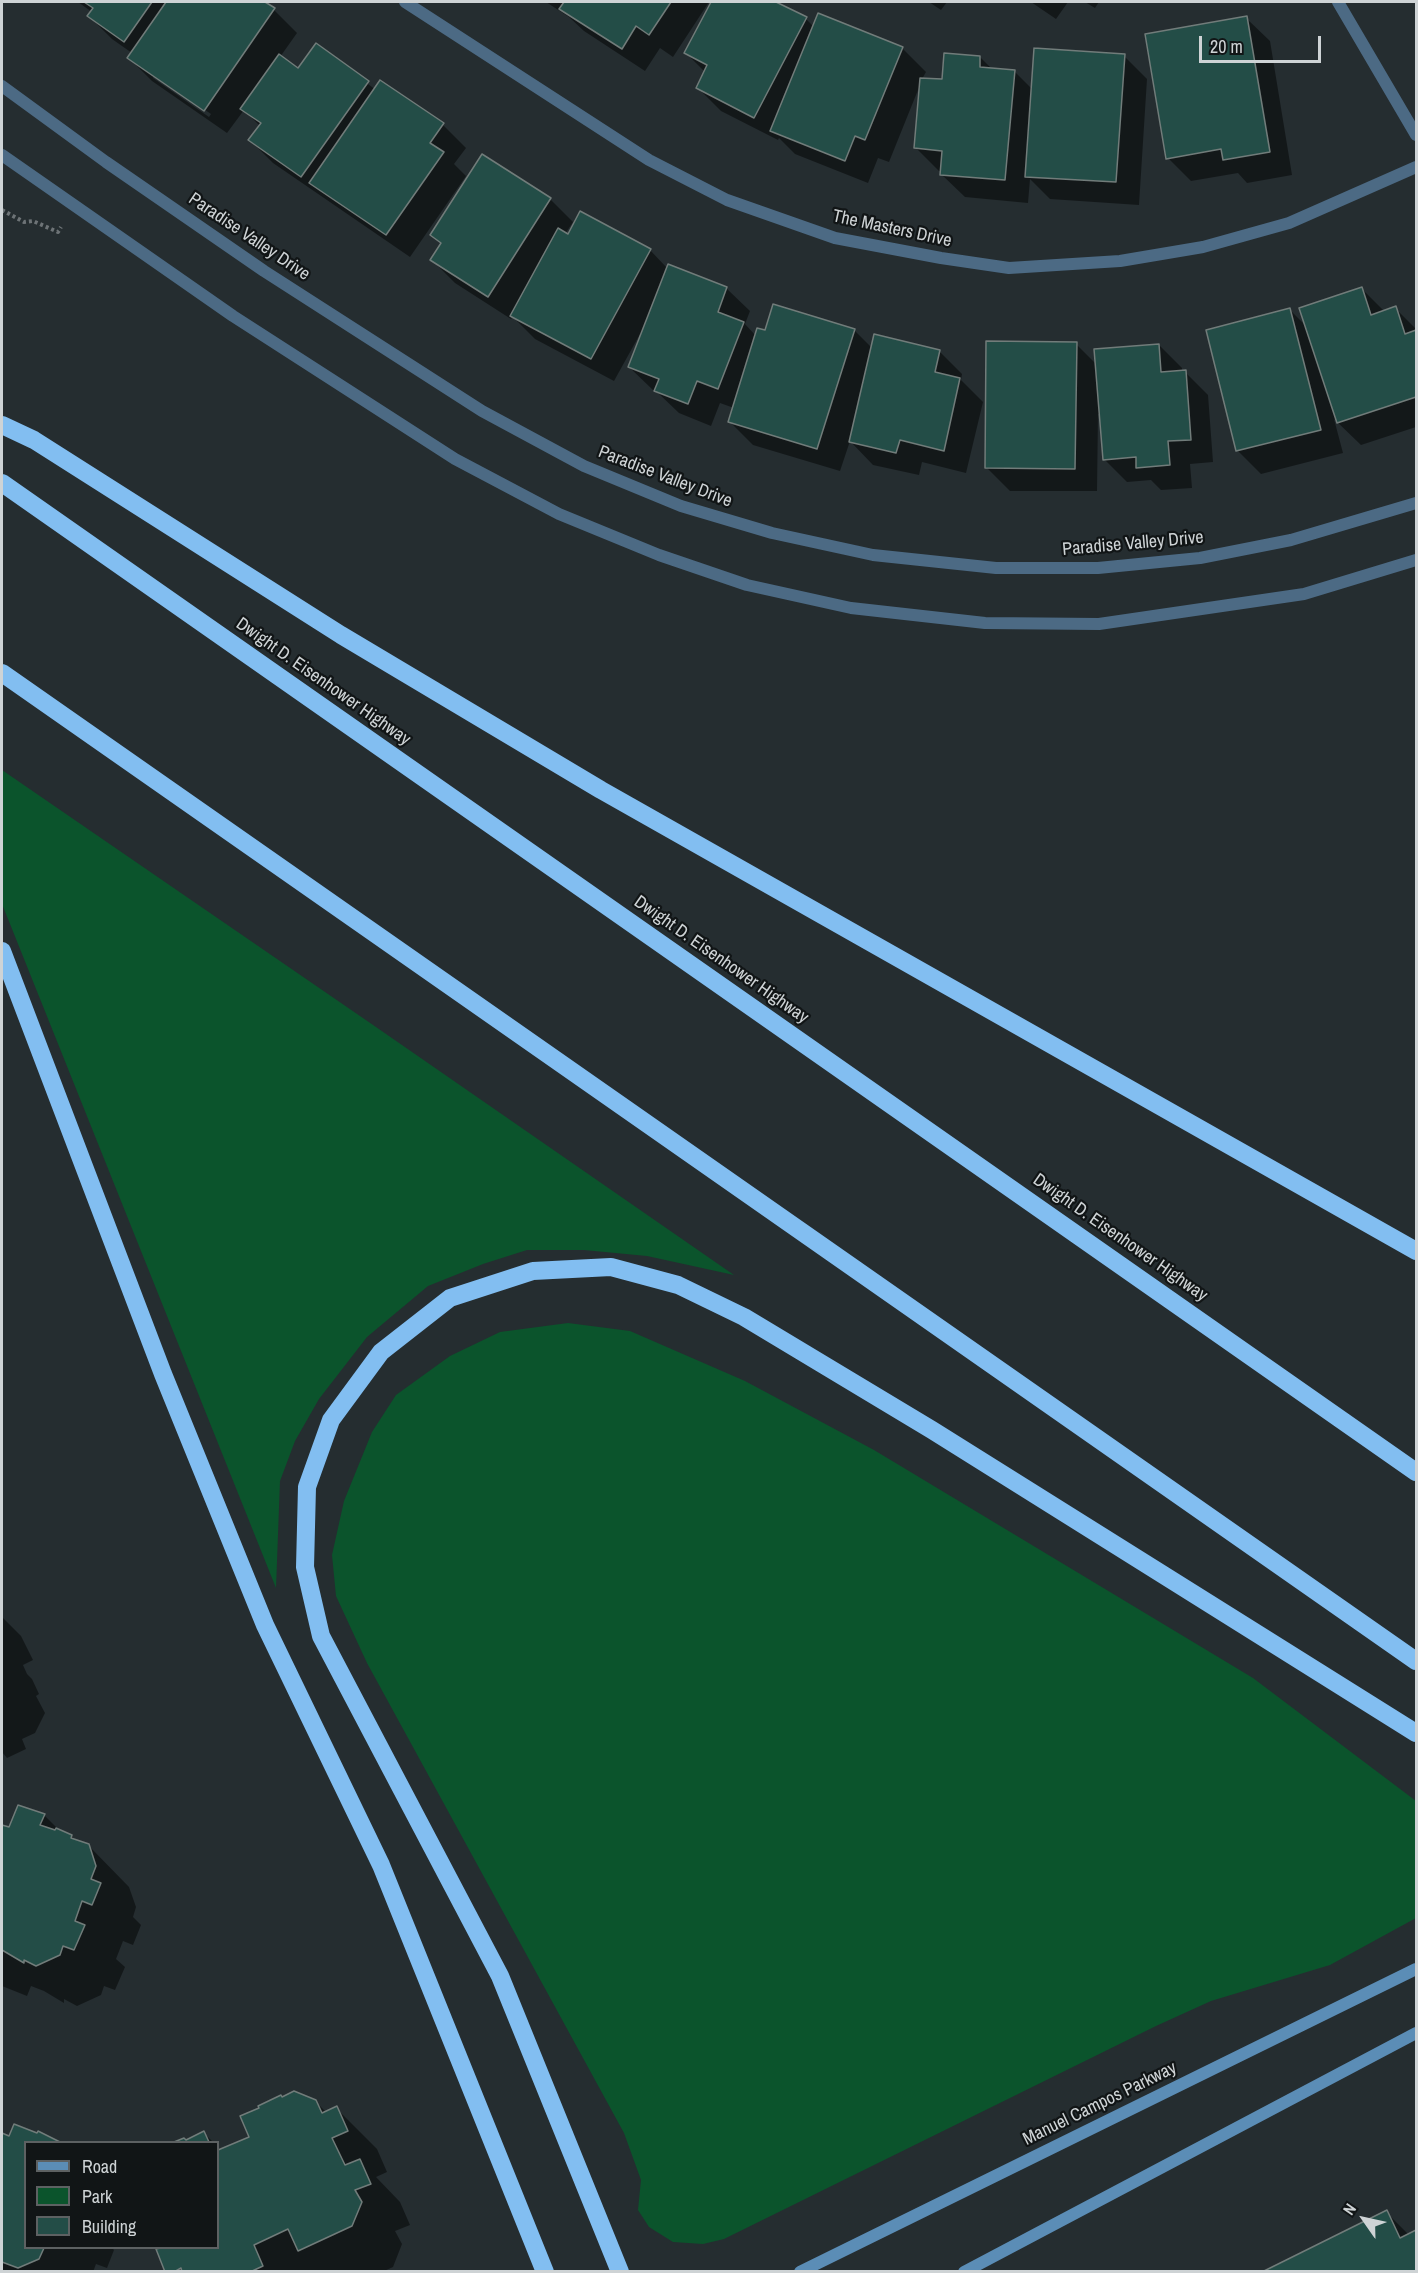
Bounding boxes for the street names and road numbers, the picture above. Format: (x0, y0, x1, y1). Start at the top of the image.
street label: Paradise Valley Drive (184, 188, 314, 286)
street label: The Masters Drive (830, 206, 954, 252)
street label: Paradise Valley Drive (595, 442, 735, 512)
street label: Paradise Valley Drive (1061, 527, 1205, 561)
street label: Dwight D. Eisenhower Highway (231, 613, 415, 751)
street label: Dwight D. Eisenhower Highway (629, 891, 813, 1029)
street label: Dwight D. Eisenhower Highway (1028, 1169, 1212, 1307)
street label: Manuel Campos Parkway (1020, 2057, 1180, 2151)

